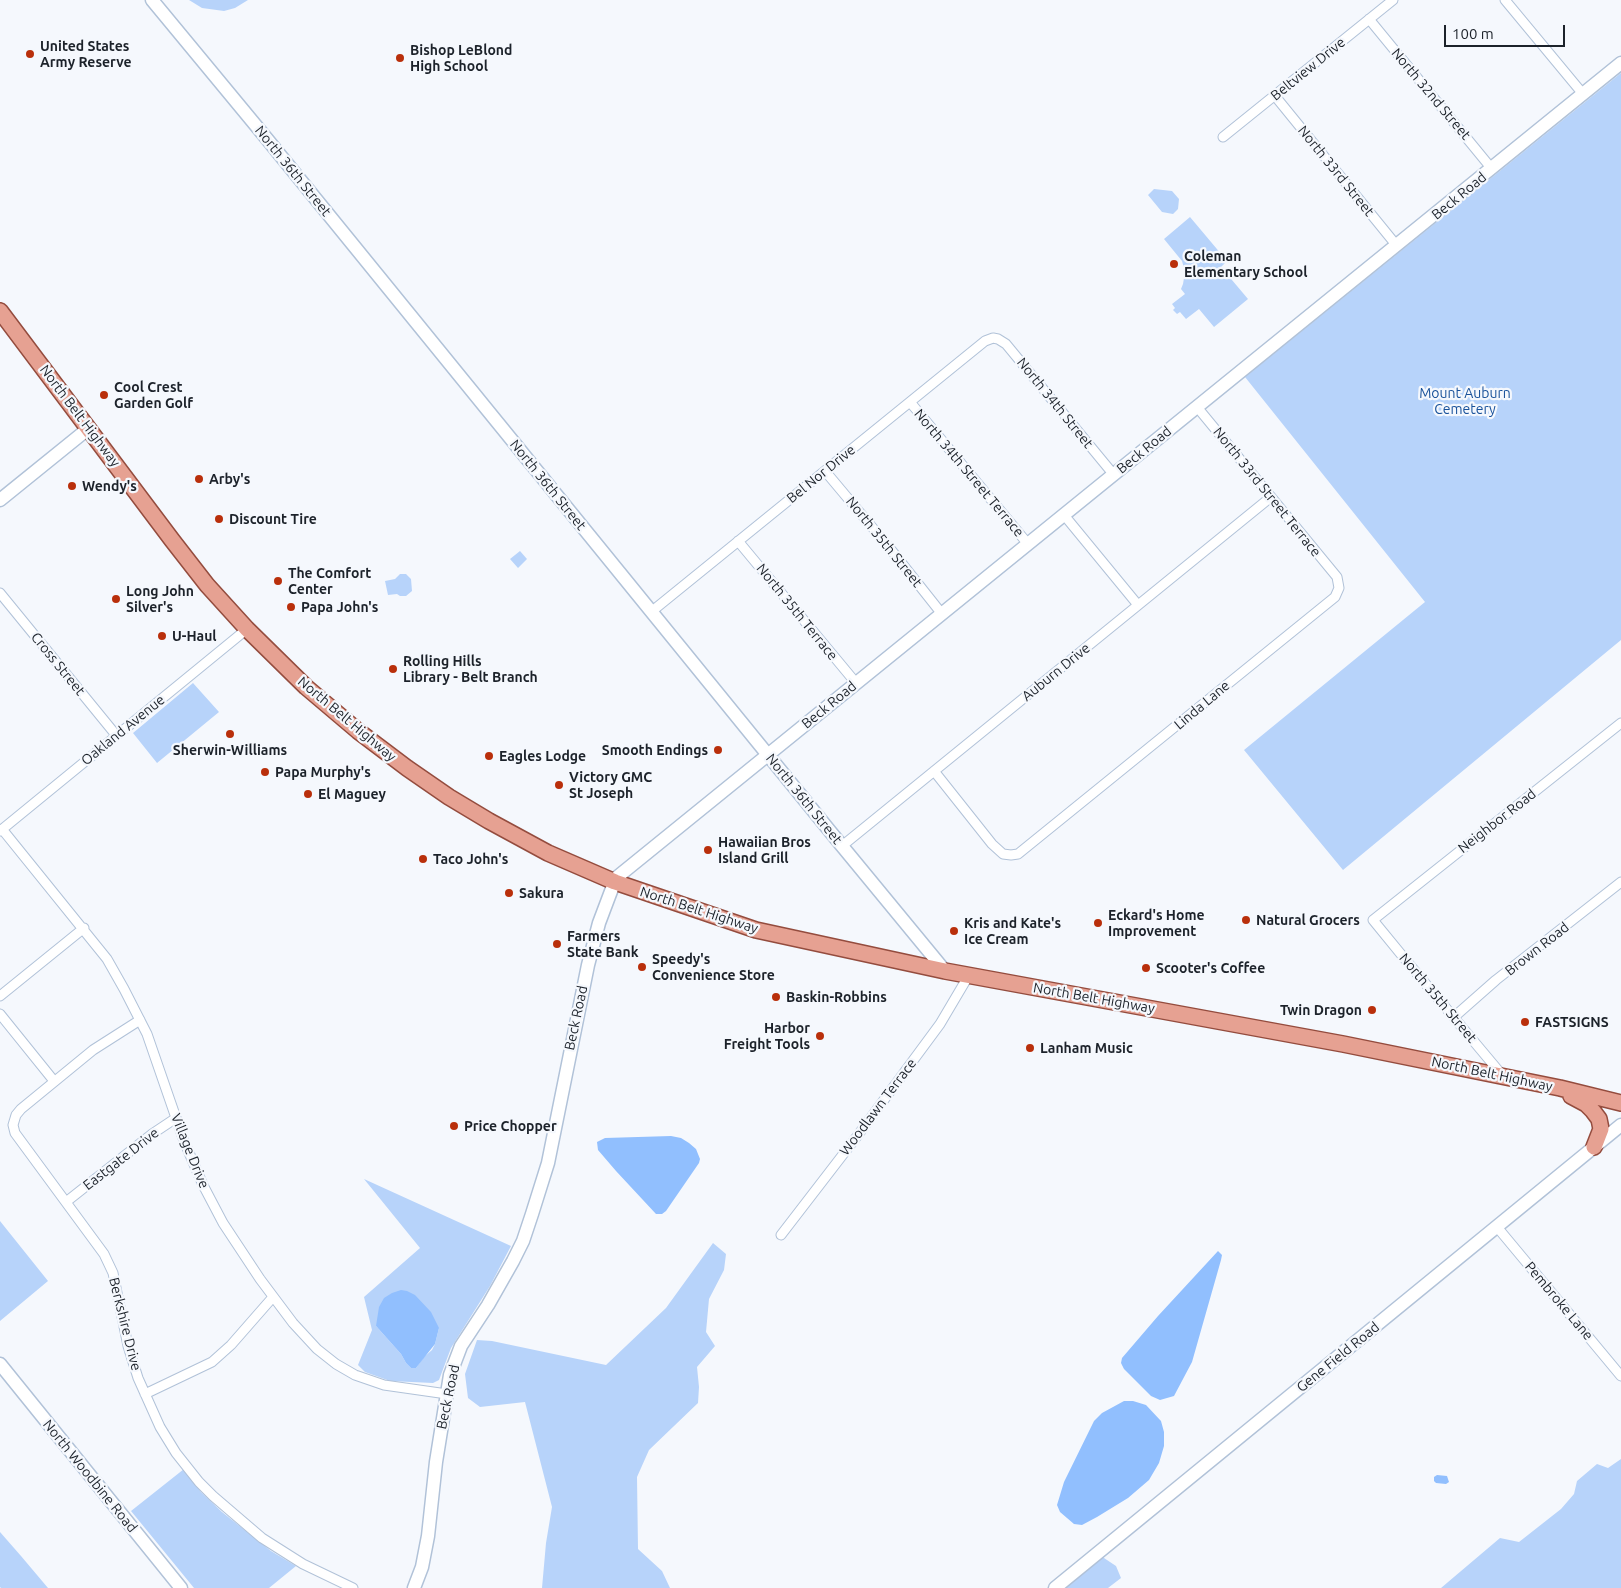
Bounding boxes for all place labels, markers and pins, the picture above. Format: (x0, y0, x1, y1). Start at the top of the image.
place label: United States Army Reserve (40, 38, 132, 70)
place label: Bishop LeBlond High School (410, 42, 512, 74)
marker: United States Army Reserve (24, 48, 36, 60)
marker: Bishop LeBlond High School (394, 52, 406, 64)
place label: Coleman Elementary School (1184, 248, 1307, 280)
marker: Coleman Elementary School (1168, 258, 1180, 270)
place label: Cool Crest Garden Golf (114, 379, 193, 412)
marker: Cool Crest Garden Golf (98, 389, 110, 401)
place label: Arby's (209, 471, 250, 487)
marker: Arby's (193, 473, 205, 485)
place label: Wendy's (82, 478, 137, 494)
marker: Wendy's (66, 480, 78, 492)
place label: Discount Tire (229, 511, 317, 527)
marker: Discount Tire (213, 513, 225, 525)
place label: The Comfort Center (288, 565, 371, 598)
marker: The Comfort Center (272, 575, 284, 587)
place label: Long John Silver's (126, 583, 194, 616)
marker: Long John Silver's (110, 593, 122, 605)
place label: Papa John's (301, 599, 378, 615)
marker: Papa John's (285, 601, 297, 613)
place label: U-Haul (172, 628, 217, 644)
marker: U-Haul (156, 630, 168, 642)
place label: Rolling Hills Library - Belt Branch (403, 653, 538, 686)
marker: Rolling Hills Library - Belt Branch (387, 663, 399, 675)
marker: Sherwin-Williams (224, 728, 236, 740)
place label: Sherwin-Williams (173, 742, 287, 758)
place label: Smooth Endings (602, 742, 708, 758)
marker: Smooth Endings (712, 744, 724, 756)
place label: Eagles Lodge (499, 748, 586, 764)
marker: Eagles Lodge (483, 750, 495, 762)
place label: Papa Murphy's (275, 764, 371, 780)
marker: Papa Murphy's (259, 766, 271, 778)
place label: Victory GMC St Joseph (569, 769, 652, 802)
marker: Victory GMC St Joseph (553, 779, 565, 791)
place label: El Maguey (318, 786, 386, 802)
marker: El Maguey (302, 788, 314, 800)
place label: Hawaiian Bros Island Grill (718, 834, 811, 866)
marker: Hawaiian Bros Island Grill (702, 844, 714, 856)
place label: Taco John's (433, 851, 508, 867)
marker: Taco John's (417, 853, 429, 865)
place label: Sakura (519, 885, 564, 901)
marker: Sakura (503, 887, 515, 899)
place label: Eckard's Home Improvement (1108, 907, 1205, 940)
place label: Natural Grocers (1256, 912, 1360, 928)
marker: Natural Grocers (1240, 914, 1252, 926)
place label: Kris and Kate's Ice Cream (964, 915, 1061, 948)
marker: Eckard's Home Improvement (1092, 917, 1104, 929)
marker: Kris and Kate's Ice Cream (948, 925, 960, 937)
place label: Farmers State Bank (567, 928, 638, 960)
marker: Farmers State Bank (551, 938, 563, 950)
place label: Speedy's Convenience Store (652, 951, 775, 984)
place label: Scooter's Coffee (1156, 960, 1265, 976)
marker: Speedy's Convenience Store (636, 961, 648, 973)
marker: Scooter's Coffee (1140, 962, 1152, 974)
place label: Baskin-Robbins (786, 989, 887, 1005)
marker: Baskin-Robbins (770, 991, 782, 1003)
place label: Twin Dragon (1280, 1002, 1362, 1018)
marker: Twin Dragon (1366, 1004, 1378, 1016)
place label: FASTSIGNS (1535, 1014, 1609, 1030)
marker: FASTSIGNS (1519, 1016, 1531, 1028)
place label: Harbor Freight Tools (724, 1020, 810, 1052)
marker: Harbor Freight Tools (814, 1030, 826, 1042)
place label: Lanham Music (1040, 1040, 1133, 1056)
marker: Lanham Music (1024, 1042, 1036, 1054)
place label: Price Chopper (464, 1118, 557, 1134)
marker: Price Chopper (448, 1120, 460, 1132)

